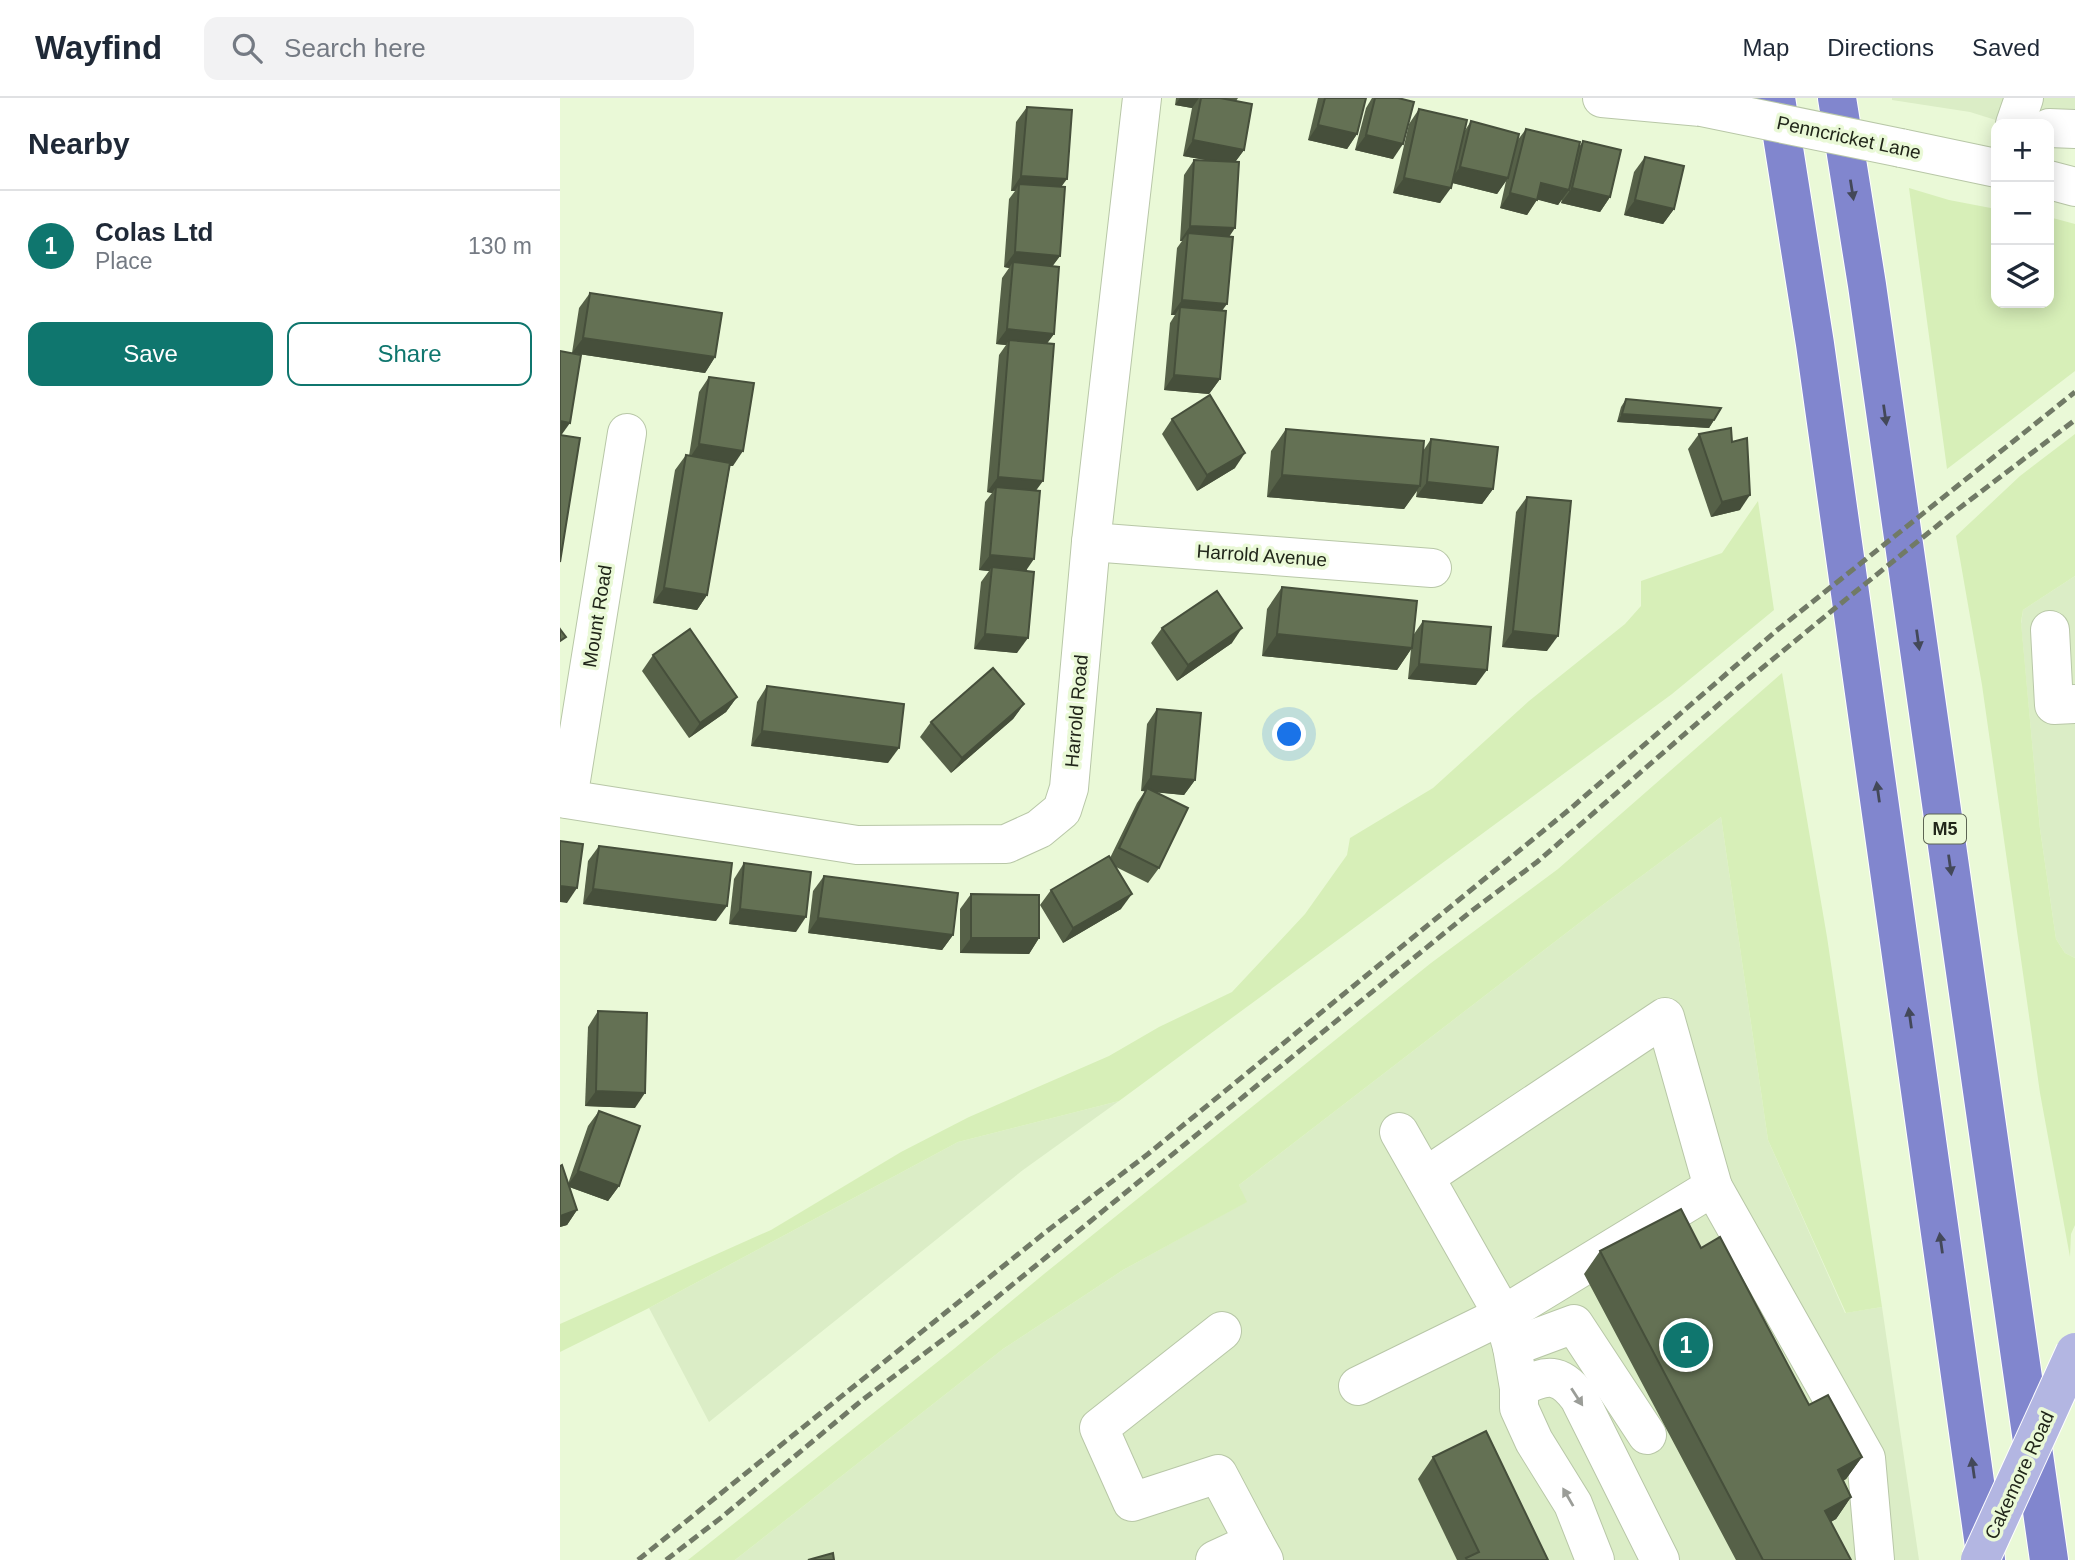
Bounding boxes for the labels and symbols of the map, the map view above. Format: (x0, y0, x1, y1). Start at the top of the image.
street label: Penncricket Lane (1775, 112, 1923, 163)
one-way arrow (1847, 179, 1858, 201)
one-way arrow (1880, 404, 1891, 426)
street label: Harrold Avenue (1196, 540, 1328, 571)
street label: Mount Road (579, 563, 616, 669)
one-way arrow (1913, 629, 1924, 651)
street label: Harrold Road (1061, 654, 1092, 768)
your location (1272, 717, 1306, 751)
one-way arrow (1872, 781, 1883, 803)
road number: M5 (1924, 814, 1966, 844)
one-way arrow (1945, 854, 1956, 876)
one-way arrow (1904, 1006, 1915, 1028)
one-way arrow (1936, 1232, 1947, 1254)
pin: 1 (1663, 1319, 1709, 1371)
one-way arrow (1570, 1388, 1584, 1406)
street label: Cakemore Road (1981, 1408, 2058, 1542)
one-way arrow (1967, 1457, 1978, 1479)
one-way arrow (1562, 1488, 1574, 1507)

